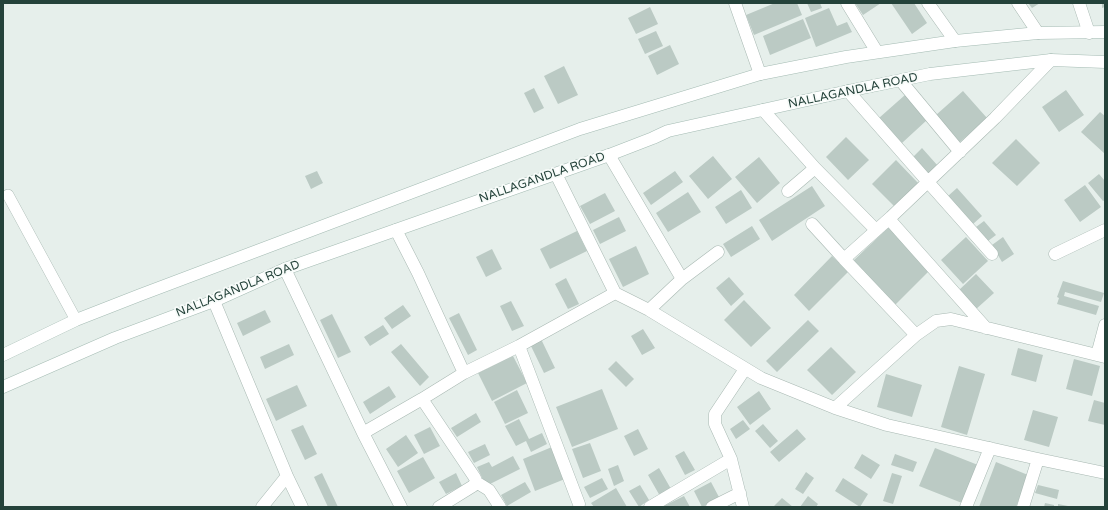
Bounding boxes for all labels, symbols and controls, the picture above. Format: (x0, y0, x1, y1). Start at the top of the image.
street label: NALLAGANDLA ROAD (787, 70, 919, 112)
street label: NALLAGANDLA ROAD (477, 150, 607, 206)
street label: NALLAGANDLA ROAD (174, 258, 302, 320)

